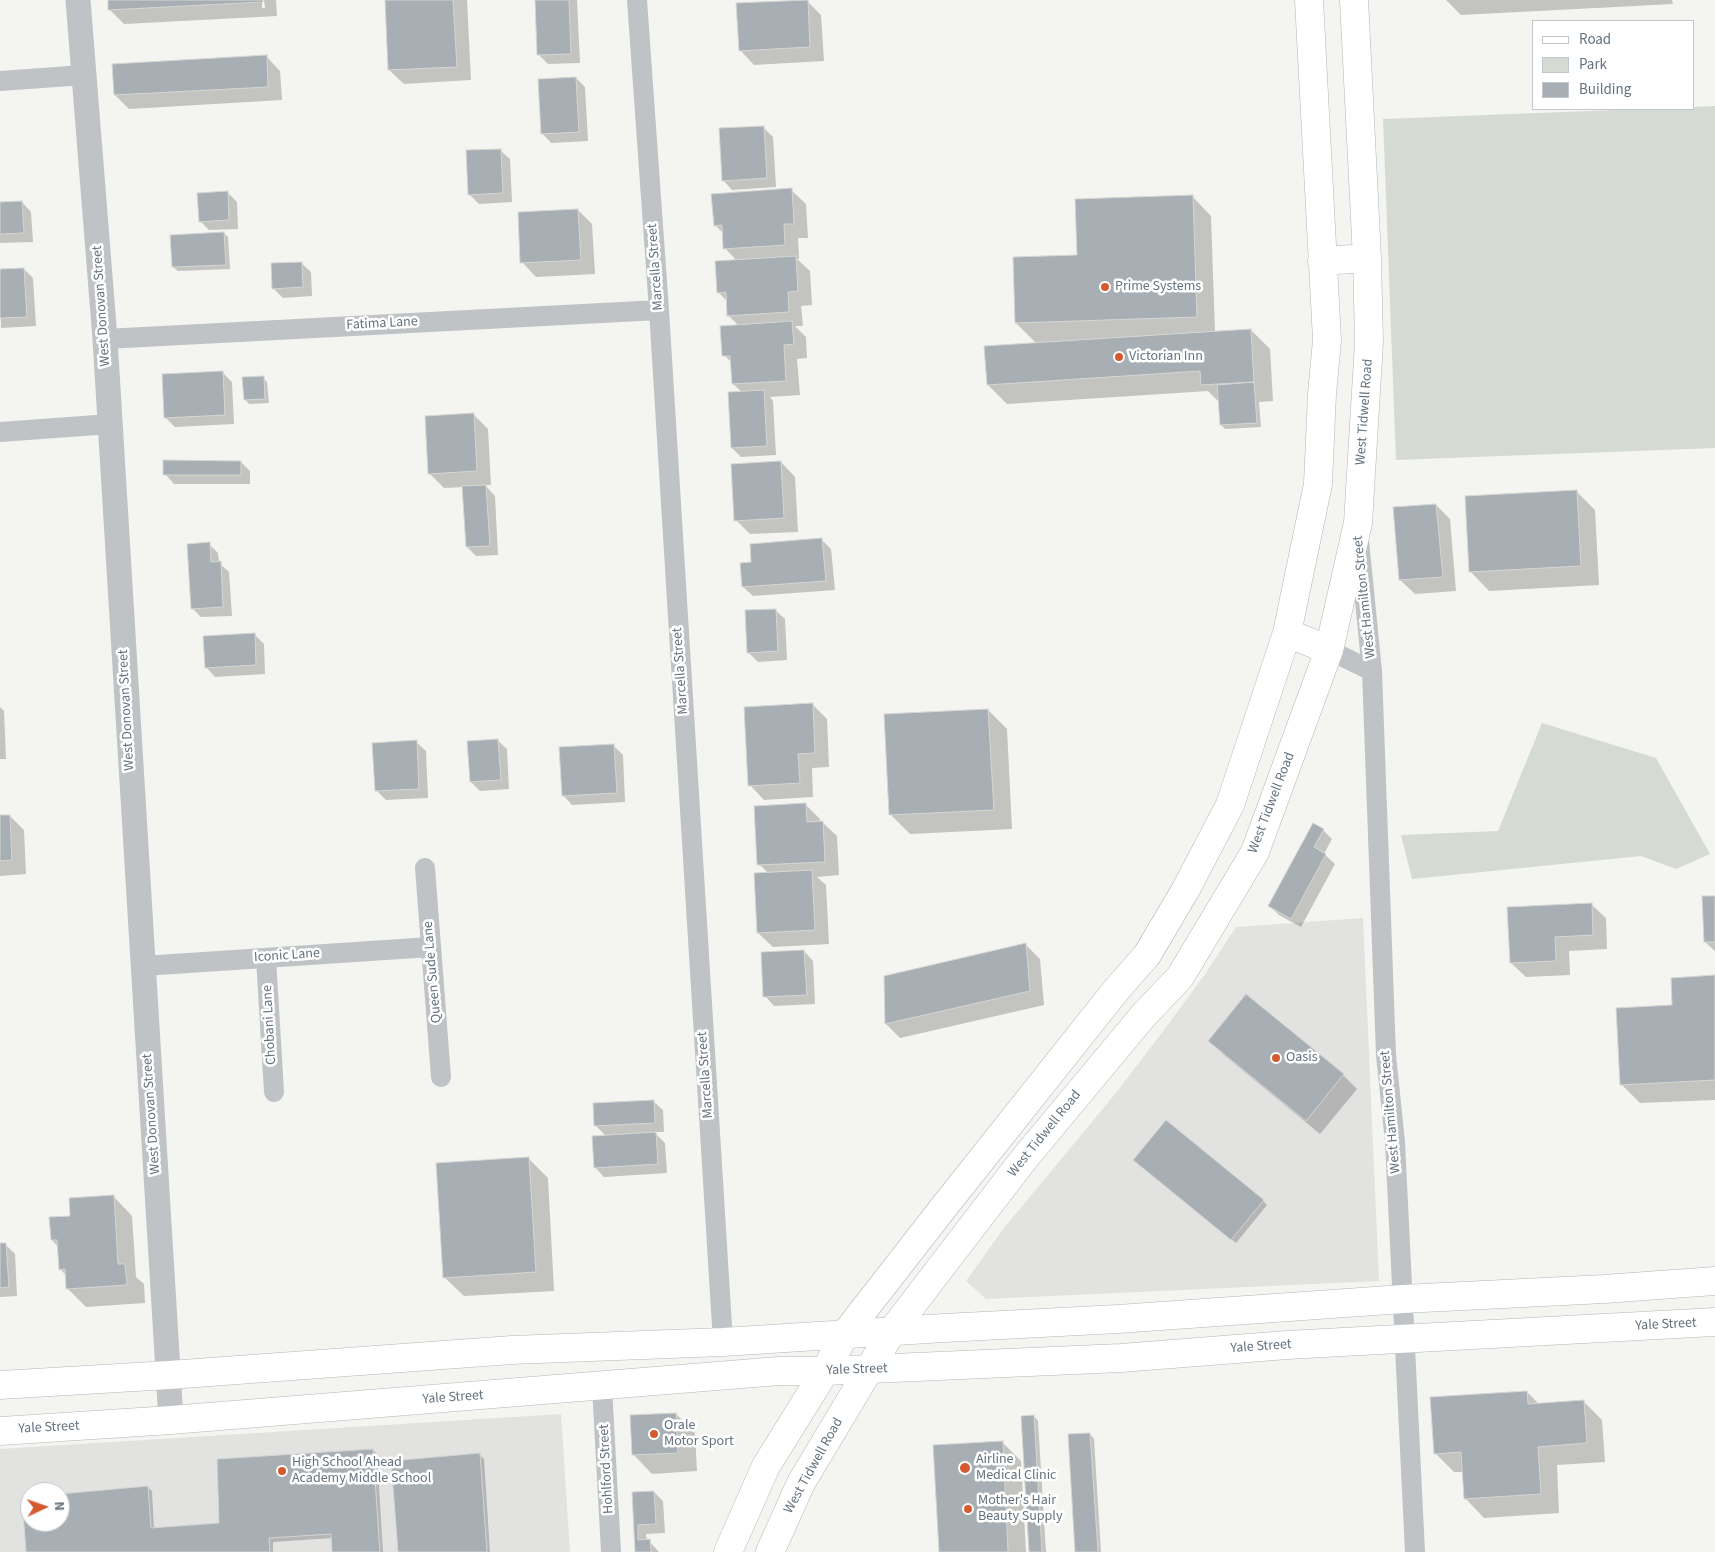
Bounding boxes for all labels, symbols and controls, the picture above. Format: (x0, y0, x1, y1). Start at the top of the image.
legend (1532, 20, 1695, 110)
text: Road (1579, 29, 1611, 50)
text: Park (1579, 54, 1607, 75)
text: Building (1579, 79, 1631, 100)
street label: Marcella Street (645, 223, 667, 311)
street label: West Donovan Street (89, 245, 115, 367)
place label: Prime Systems (1115, 279, 1201, 295)
marker: Prime Systems (1099, 281, 1111, 293)
street label: Fatima Lane (346, 314, 418, 334)
place label: Victorian Inn (1129, 349, 1203, 365)
marker: Victorian Inn (1113, 351, 1125, 363)
street label: West Tidwell Road (1353, 358, 1377, 466)
street label: West Hamilton Street (1350, 535, 1380, 659)
street label: Marcella Street (670, 627, 692, 715)
street label: West Donovan Street (115, 649, 139, 771)
street label: West Tidwell Road (1245, 750, 1299, 856)
street label: Queen Sude Lane (420, 920, 446, 1024)
street label: Iconic Lane (253, 945, 321, 967)
street label: Chobani Lane (260, 985, 280, 1065)
street label: Marcella Street (695, 1031, 717, 1119)
place label: Oasis (1286, 1050, 1318, 1066)
street label: West Hamilton Street (1377, 1050, 1405, 1174)
marker: Oasis (1270, 1052, 1282, 1064)
street label: West Donovan Street (139, 1053, 165, 1175)
street label: West Tidwell Road (1005, 1087, 1085, 1181)
street label: Yale Street (1635, 1315, 1697, 1335)
street label: Yale Street (1230, 1336, 1292, 1358)
street label: Yale Street (826, 1361, 888, 1379)
street label: Yale Street (422, 1387, 484, 1409)
street label: West Tidwell Road (781, 1415, 847, 1517)
street label: Yale Street (18, 1418, 80, 1438)
place label: Orale Motor Sport (664, 1418, 734, 1450)
street label: Hohlford Street (596, 1424, 618, 1514)
marker: Orale Motor Sport (648, 1428, 660, 1440)
place label: Airline Medical Clinic (976, 1452, 1056, 1484)
place label: High School Ahead Academy Middle School (292, 1455, 431, 1488)
marker: Airline Medical Clinic (958, 1461, 972, 1475)
marker: High School Ahead Academy Middle School (276, 1465, 288, 1477)
north arrow (20, 1482, 70, 1532)
place label: Mother's Hair Beauty Supply (978, 1493, 1062, 1525)
text: N (49, 1501, 69, 1511)
marker: Mother's Hair Beauty Supply (962, 1503, 974, 1515)

